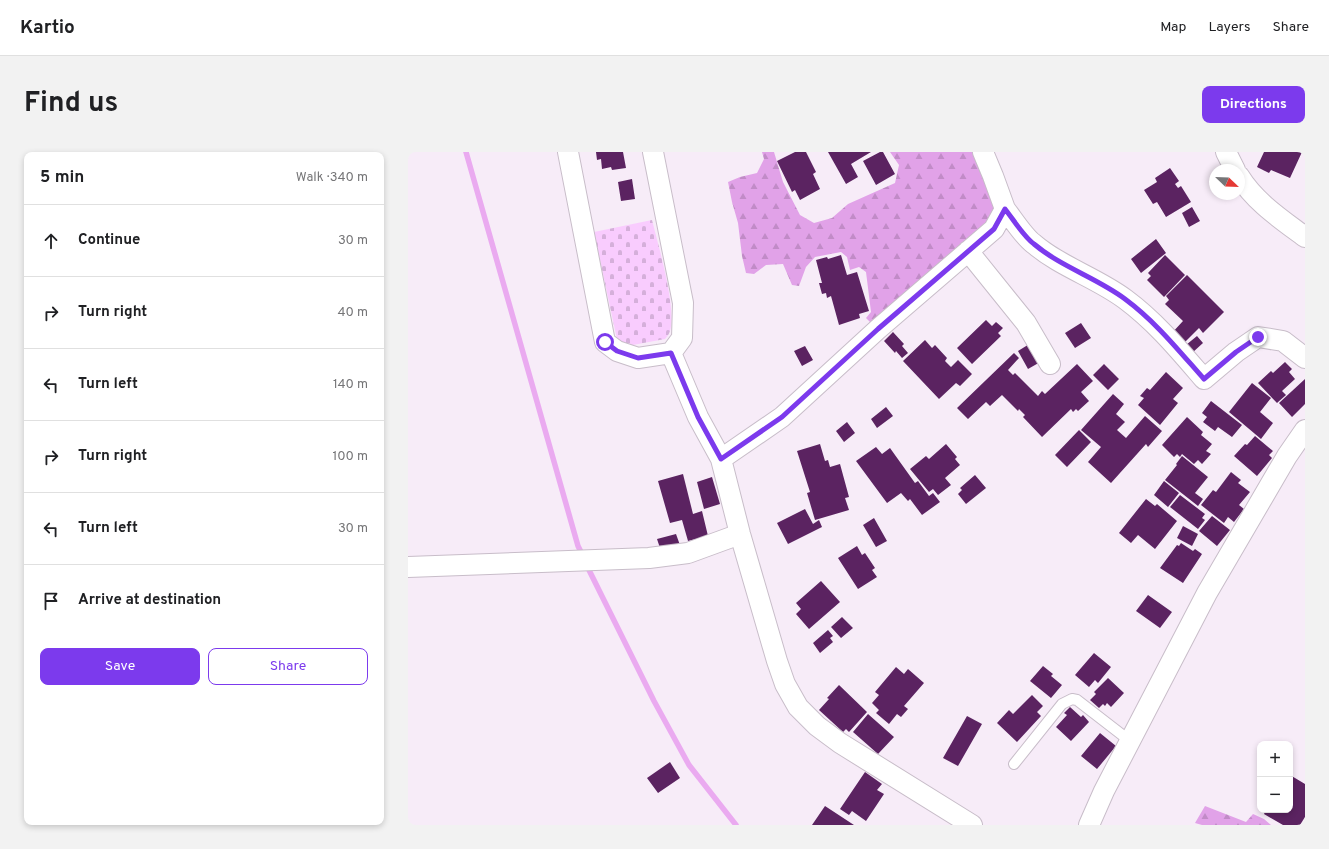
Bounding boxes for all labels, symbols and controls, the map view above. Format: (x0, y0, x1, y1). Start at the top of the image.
text: Kartio (20, 16, 75, 40)
text: Map (1160, 19, 1186, 36)
text: Layers (1208, 19, 1250, 36)
text: Share (1272, 19, 1309, 36)
text: Find us (24, 86, 118, 122)
button: Directions (1202, 86, 1305, 123)
north arrow (1209, 164, 1245, 200)
text: 5 min (40, 167, 84, 189)
text: Walk · 340 m (296, 170, 368, 186)
icon: ahead (40, 230, 62, 252)
text: Continue (78, 231, 140, 250)
text: 30 m (338, 233, 368, 249)
icon: right (40, 302, 62, 324)
text: Turn right (78, 303, 147, 322)
text: 40 m (338, 305, 368, 321)
route end (1249, 328, 1267, 346)
route start (596, 333, 614, 351)
icon: left (40, 374, 62, 396)
text: Turn left (78, 375, 138, 394)
text: 140 m (333, 377, 368, 393)
icon: right (40, 446, 62, 468)
text: Turn right (78, 447, 147, 466)
text: 100 m (332, 449, 368, 465)
icon: left (40, 518, 62, 540)
text: Turn left (78, 519, 138, 538)
text: 30 m (338, 521, 368, 537)
icon: arrive (40, 590, 62, 612)
text: Arrive at destination (78, 591, 221, 610)
button: Save (40, 648, 200, 685)
button: Share (208, 648, 368, 685)
map controls (1257, 741, 1293, 813)
button: + (1257, 741, 1293, 777)
button: − (1257, 777, 1293, 813)

